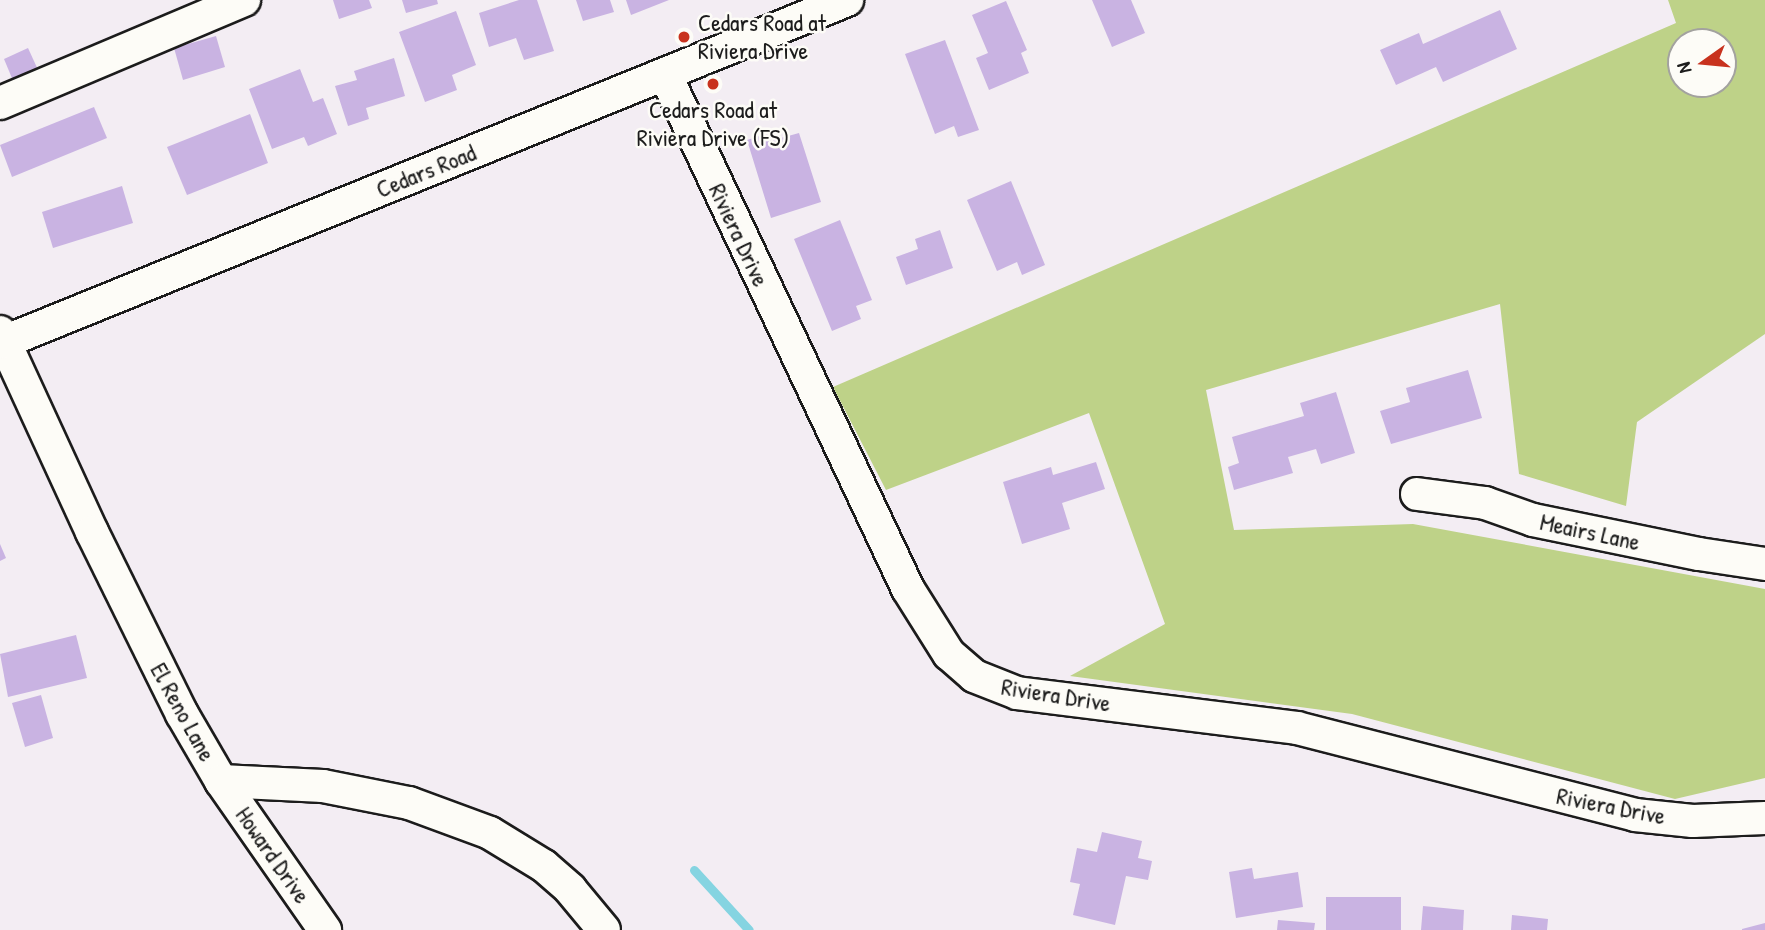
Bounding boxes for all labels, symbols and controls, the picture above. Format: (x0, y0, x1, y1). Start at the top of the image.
place label: Cedars Road at Riviera Drive (698, 9, 826, 65)
north arrow (1667, 28, 1737, 98)
marker: Cedars Road at Riviera Drive (676, 29, 692, 45)
text: N (1670, 60, 1698, 76)
marker: Cedars Road at Riviera Drive (FS) (705, 76, 721, 92)
place label: Cedars Road at Riviera Drive (FS) (637, 96, 789, 152)
street label: Cedars Road (372, 138, 480, 204)
street label: Riviera Drive (703, 179, 775, 291)
street label: Meairs Lane (1537, 507, 1643, 557)
street label: El Reno Lane (144, 658, 222, 766)
street label: Riviera Drive (999, 672, 1113, 718)
street label: Riviera Drive (1554, 781, 1668, 831)
street label: Howard Drive (229, 801, 317, 909)

